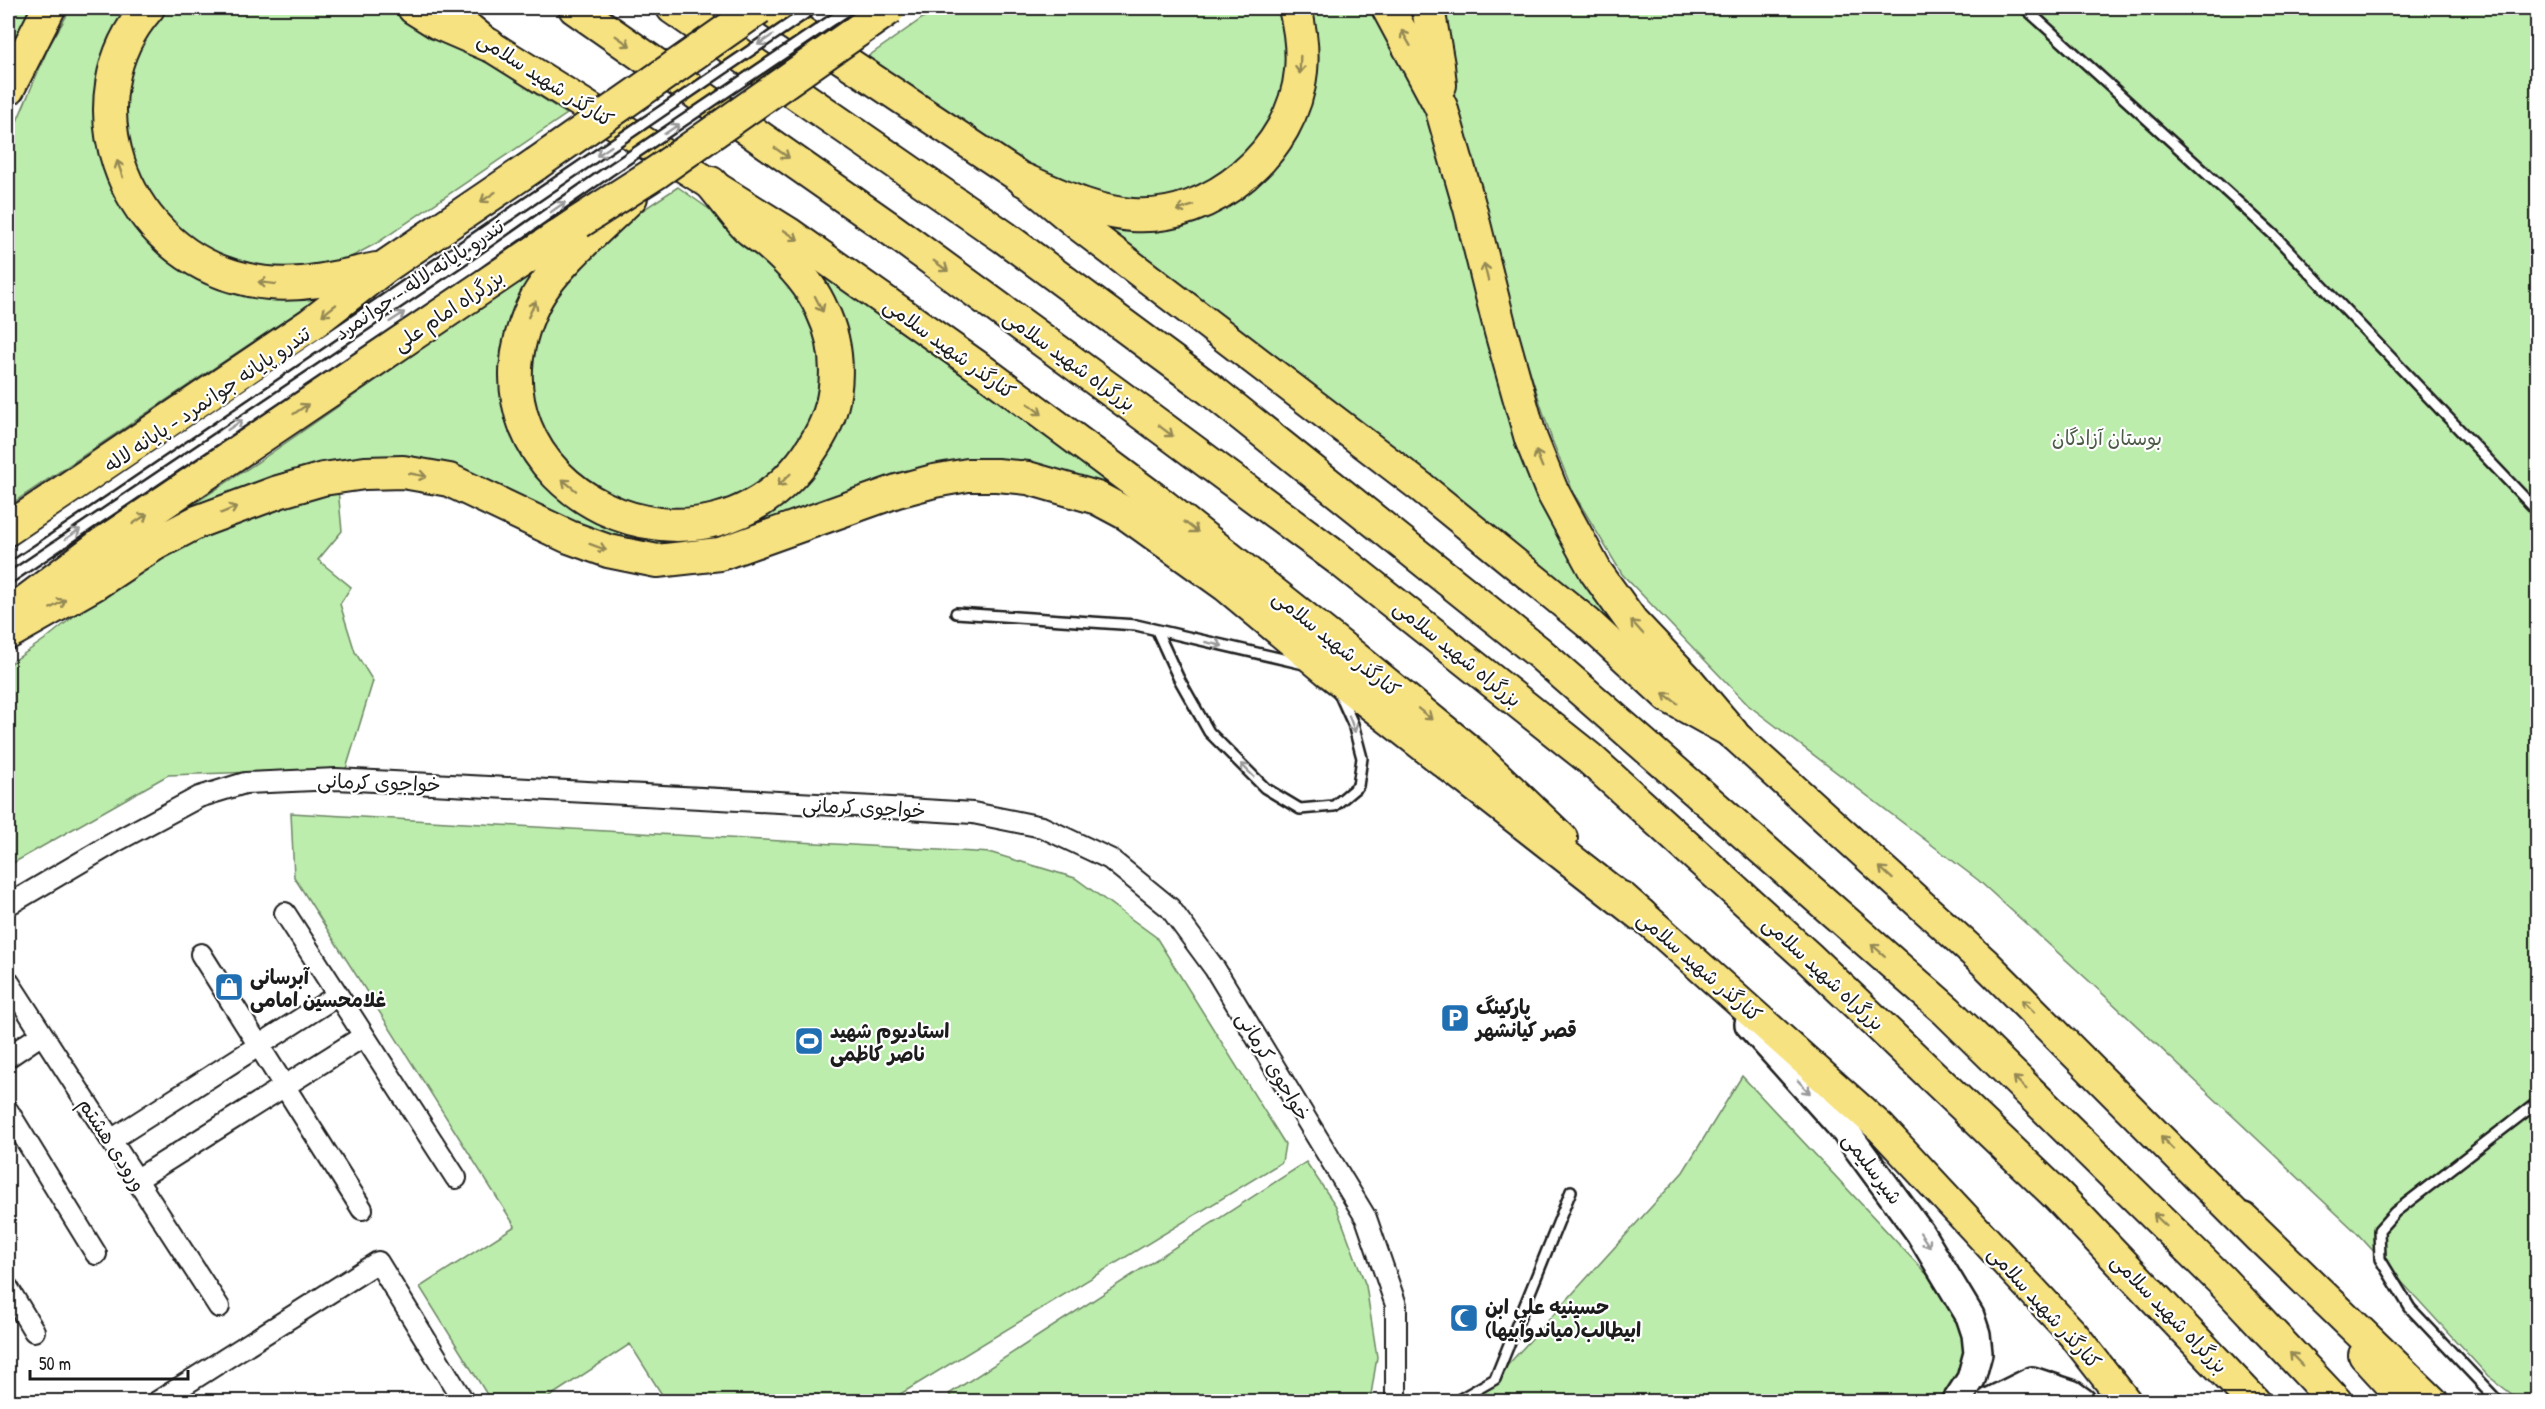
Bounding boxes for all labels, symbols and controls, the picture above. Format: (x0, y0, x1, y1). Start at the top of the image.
street label: کنارگذر شهید سلامی (473, 25, 619, 133)
one-way arrow (1400, 30, 1412, 47)
one-way arrow (757, 34, 773, 46)
one-way arrow (614, 35, 630, 47)
one-way arrow (1295, 55, 1306, 75)
one-way arrow (664, 123, 680, 135)
one-way arrow (596, 145, 613, 157)
one-way arrow (774, 147, 790, 159)
one-way arrow (114, 161, 125, 179)
one-way arrow (480, 191, 496, 203)
one-way arrow (549, 201, 566, 213)
one-way arrow (1176, 203, 1195, 214)
street label: تندرو پایانه لاله - جوانمرد (329, 212, 509, 346)
one-way arrow (783, 229, 799, 241)
one-way arrow (933, 260, 949, 272)
street label: بزرگراه امام علی (387, 263, 510, 359)
one-way arrow (1479, 263, 1491, 282)
one-way arrow (257, 277, 277, 288)
street label: کنارگذر شهید سلامی (879, 291, 1021, 405)
one-way arrow (813, 295, 825, 312)
one-way arrow (526, 300, 538, 318)
street label: بزرگراه شهید سلامی (999, 303, 1141, 417)
one-way arrow (322, 304, 338, 317)
one-way arrow (388, 310, 405, 322)
street label: تندرو پایانه جوانمرد - پایانه لاله (99, 320, 316, 478)
one-way arrow (292, 403, 309, 415)
one-way arrow (1027, 403, 1043, 416)
one-way arrow (226, 419, 243, 431)
park label: بوستان آزادگان (2052, 424, 2162, 451)
one-way arrow (1158, 425, 1174, 437)
one-way arrow (1533, 451, 1544, 469)
one-way arrow (408, 469, 427, 480)
one-way arrow (777, 473, 792, 487)
one-way arrow (562, 478, 577, 492)
one-way arrow (219, 504, 237, 515)
one-way arrow (131, 513, 148, 525)
one-way arrow (1183, 520, 1199, 533)
one-way arrow (64, 528, 81, 540)
one-way arrow (588, 543, 607, 554)
street label: کنارگذر شهید سلامی (1268, 583, 1406, 703)
street label: بزرگراه شهید سلامی (1389, 593, 1527, 713)
one-way arrow (49, 598, 67, 609)
one-way arrow (1630, 620, 1644, 635)
one-way arrow (1204, 639, 1223, 650)
one-way arrow (1663, 692, 1679, 704)
one-way arrow (1417, 708, 1433, 721)
one-way arrow (1348, 714, 1359, 733)
one-way arrow (1239, 763, 1254, 778)
street label: خواجوی کرمانی (317, 766, 441, 798)
street label: خواجوی کرمانی (802, 790, 926, 824)
one-way arrow (1879, 866, 1894, 880)
street label: کنارگذر شهید سلامی (1632, 904, 1768, 1028)
street label: بزرگراه شهید سلامی (1757, 910, 1891, 1036)
one-way arrow (1871, 943, 1886, 957)
place label: آبرسانی غلامحسین امامی (250, 963, 386, 1013)
shop icon: آبرسانی غلامحسین امامی (213, 971, 245, 1003)
place label: پارکینگ قصر کیانشهر (1474, 993, 1577, 1043)
one-way arrow (2021, 999, 2036, 1013)
parking icon: پارکینگ قصر کیانشهر (1439, 1002, 1471, 1034)
street label: خواجوی کرمانی (1231, 1006, 1317, 1126)
place label: استادیوم شهید ناصر کاظمی (830, 1017, 949, 1067)
sports icon: استادیوم شهید ناصر کاظمی (793, 1025, 825, 1057)
one-way arrow (2013, 1076, 2028, 1091)
one-way arrow (1797, 1080, 1812, 1095)
street label: ورودی هشتم (71, 1092, 153, 1197)
street label: شیرسلیمی (1837, 1126, 1909, 1210)
one-way arrow (2159, 1136, 2174, 1151)
one-way arrow (2152, 1213, 2167, 1227)
one-way arrow (1919, 1232, 1931, 1248)
street label: کنارگذر شهید سلامی (1983, 1240, 2107, 1374)
street label: بزرگراه شهید سلامی (2106, 1247, 2234, 1379)
place label: حسینیه علی ابن ابیطالب(میاندوآبیها) (1485, 1293, 1641, 1343)
mosque icon: حسینیه علی ابن ابیطالب(میاندوآبیها) (1448, 1302, 1480, 1334)
scale bar (30, 1343, 188, 1381)
text: 50 m (39, 1351, 71, 1376)
one-way arrow (2289, 1352, 2303, 1367)

